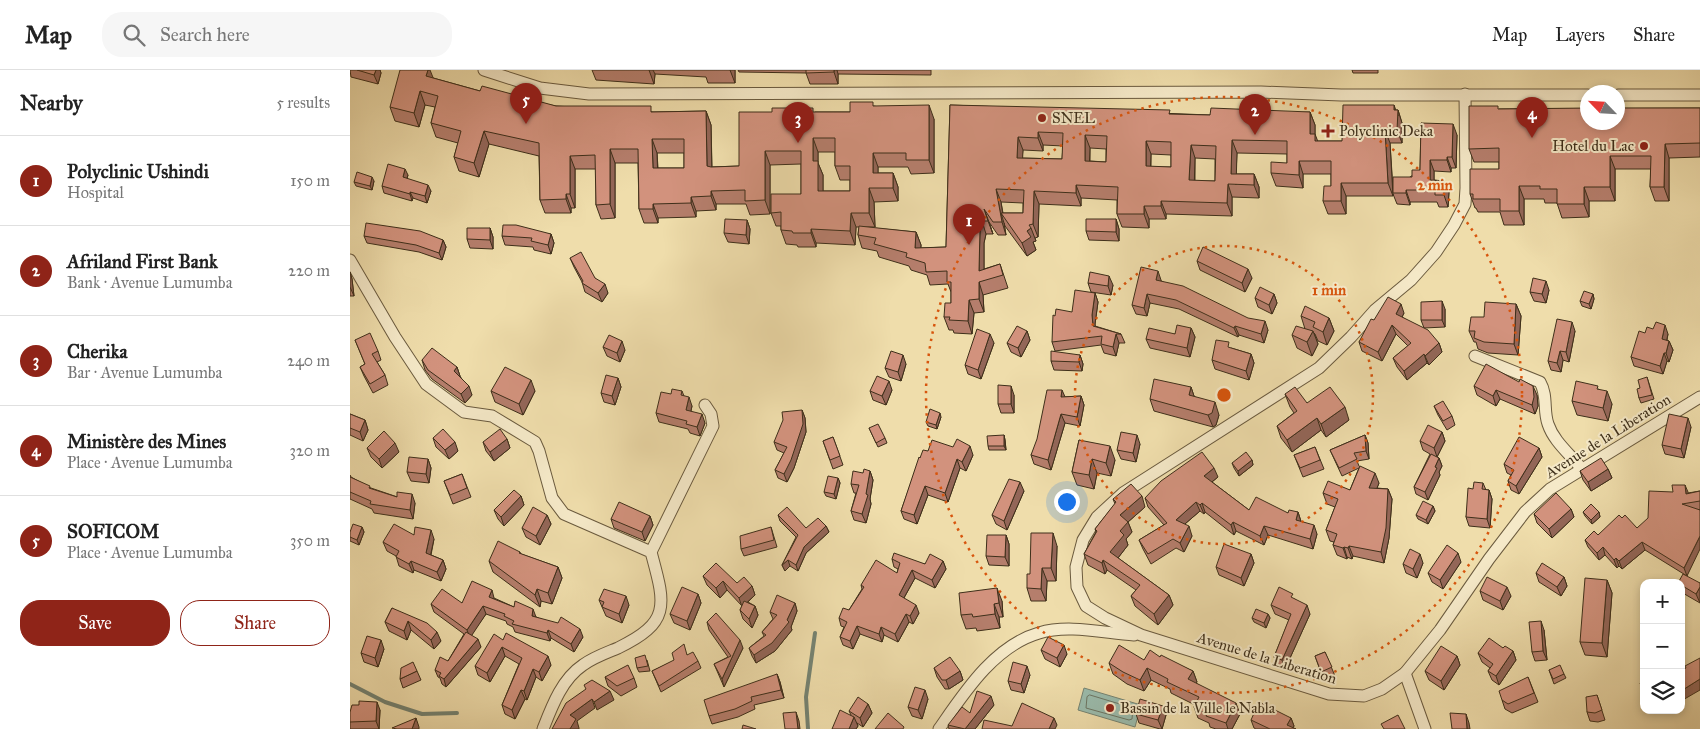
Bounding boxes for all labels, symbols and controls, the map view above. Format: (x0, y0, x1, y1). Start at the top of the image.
search box (102, 12, 452, 57)
text: Map (25, 20, 72, 50)
icon: search (120, 21, 148, 49)
text: Search here (160, 23, 250, 46)
text: Map (1492, 24, 1527, 46)
text: Layers (1555, 24, 1605, 46)
text: Share (1633, 24, 1675, 46)
pin: 5 (510, 83, 542, 124)
north arrow (1580, 85, 1625, 130)
text: Nearby (20, 90, 83, 116)
text: 5 results (276, 93, 330, 112)
pin: 2 (1239, 94, 1271, 135)
pin: 4 (1516, 97, 1548, 138)
pin: 3 (782, 102, 814, 143)
place label: SNEL (1052, 109, 1095, 127)
marker: SNEL (1036, 112, 1048, 124)
place label: Polyclinic Deka (1339, 122, 1434, 140)
marker: Polyclinic Deka (1321, 124, 1335, 138)
place label: Hotel du Lac (1552, 137, 1634, 155)
marker: Hotel du Lac (1638, 140, 1650, 152)
text: Polyclinic Ushindi (67, 160, 209, 183)
text: 1 (33, 171, 39, 190)
text: 150 m (290, 171, 330, 190)
text: 2 min (1417, 176, 1454, 194)
text: Hospital (67, 183, 124, 202)
pin: 1 (953, 204, 985, 245)
text: Afriland First Bank (67, 250, 218, 273)
text: 2 (32, 261, 40, 280)
text: 220 m (288, 261, 330, 280)
text: Bank · Avenue Lumumba (67, 273, 232, 292)
text: 1 min (1312, 281, 1347, 299)
text: Cherika (67, 340, 128, 363)
text: 3 (33, 351, 39, 370)
text: 240 m (287, 351, 330, 370)
text: Bar · Avenue Lumumba (67, 363, 222, 382)
centre of rings (1215, 386, 1233, 404)
street label: Avenue de la Liberation (1541, 390, 1674, 482)
text: Ministère des Mines (67, 430, 226, 453)
text: 4 (32, 441, 40, 460)
text: 320 m (290, 441, 330, 460)
text: Place · Avenue Lumumba (67, 453, 233, 472)
your location (1054, 489, 1080, 515)
text: SOFICOM (67, 520, 159, 543)
text: 5 (32, 531, 40, 550)
text: 350 m (290, 531, 330, 550)
text: Place · Avenue Lumumba (67, 543, 233, 562)
map controls (1640, 579, 1685, 714)
button: + (1640, 579, 1685, 624)
button: Save (20, 600, 170, 646)
button: Share (180, 600, 330, 646)
button: − (1640, 624, 1685, 669)
street label: Avenue de la Liberation (1194, 628, 1339, 688)
button: layers (1640, 669, 1685, 714)
place label: Bassin de la Ville le Nabla (1120, 699, 1276, 717)
marker: Bassin de la Ville le Nabla (1104, 702, 1116, 714)

